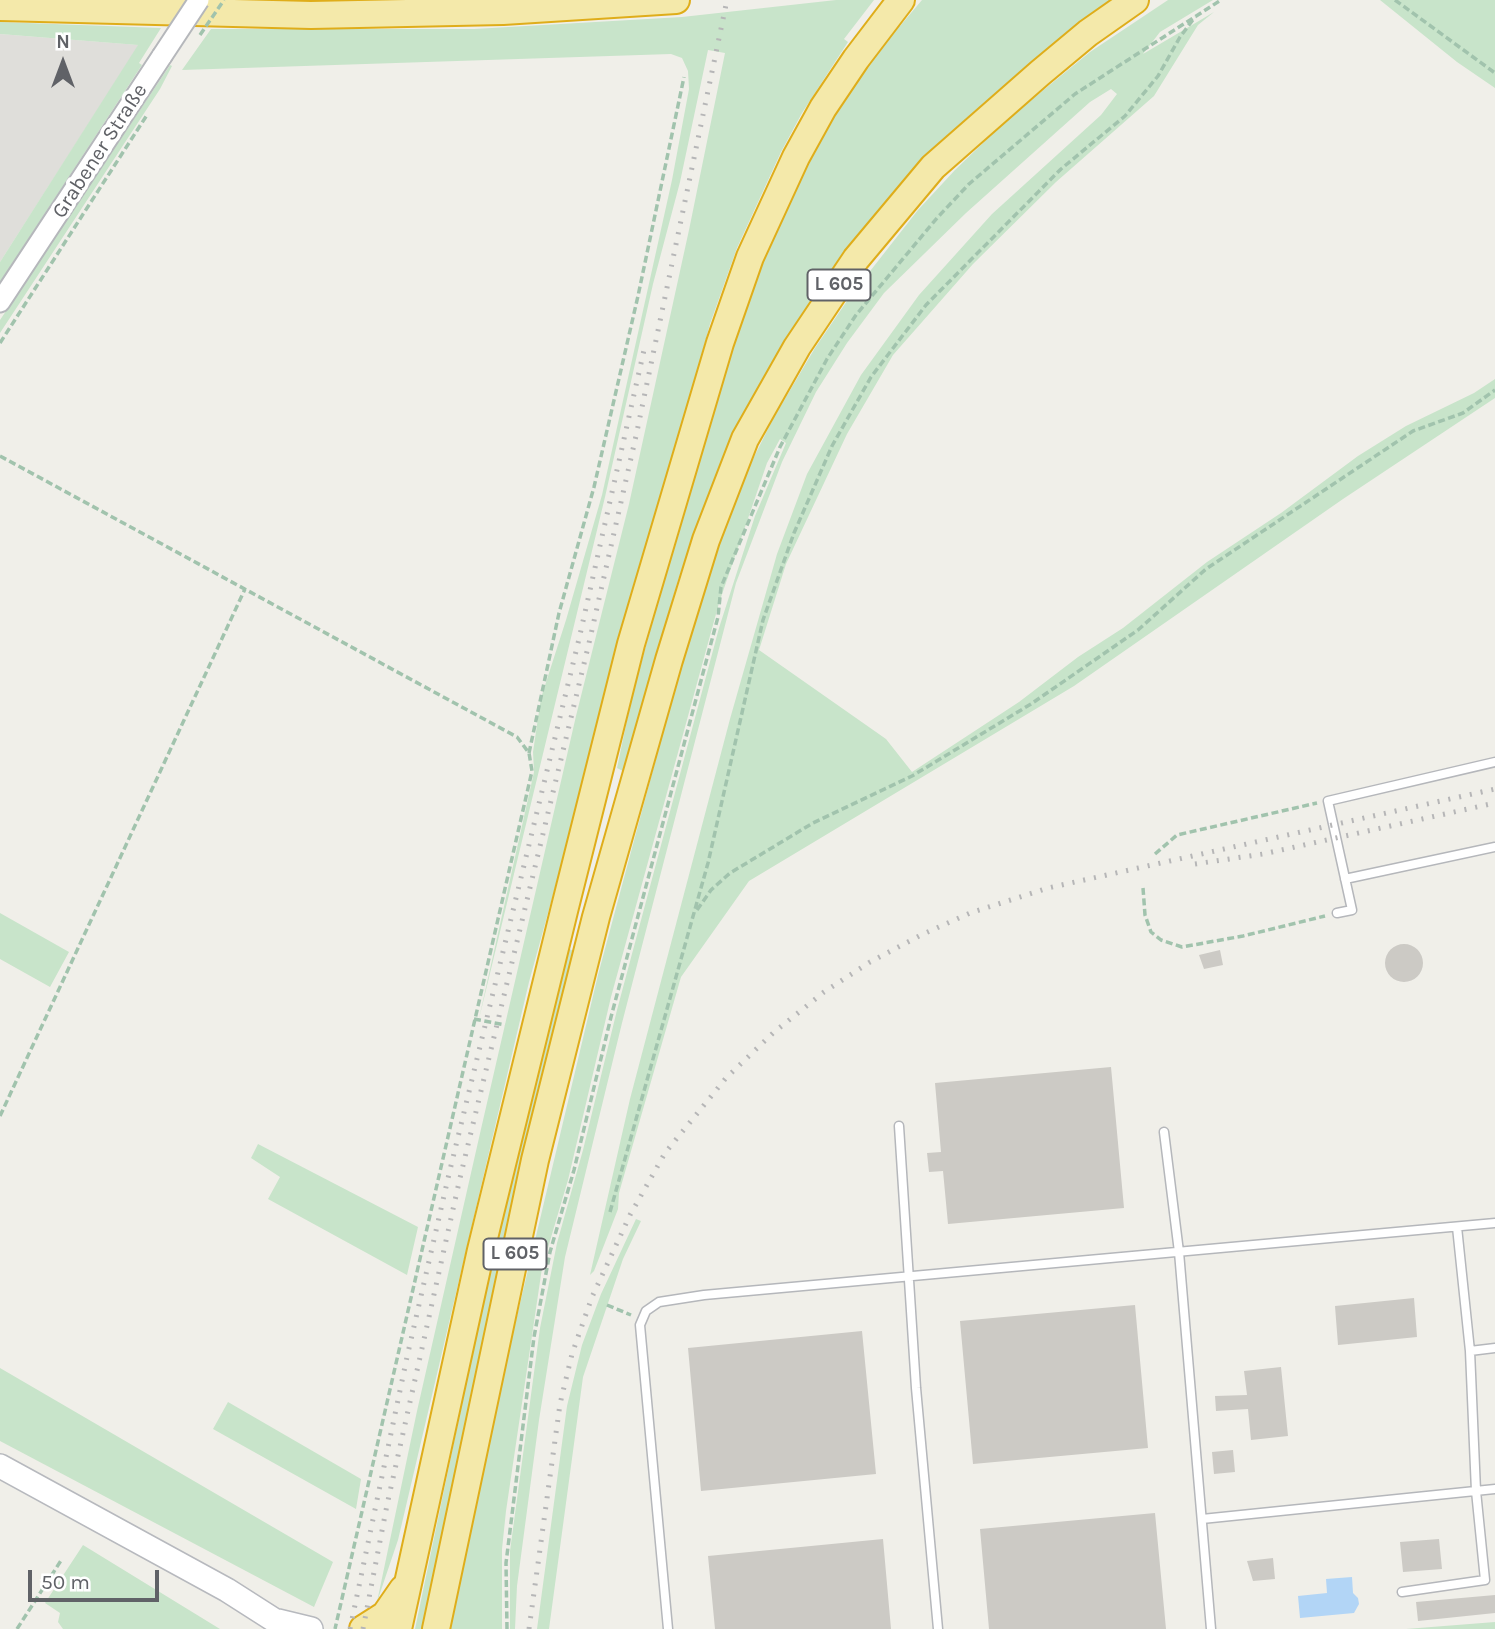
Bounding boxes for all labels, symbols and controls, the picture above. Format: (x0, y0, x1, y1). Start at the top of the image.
north arrow (28, 28, 98, 98)
text: N (56, 31, 70, 53)
street label: Grabener Straße (47, 79, 153, 223)
road number: L 605 (808, 270, 870, 300)
road number: L 605 (484, 1238, 546, 1270)
scale bar (32, 1556, 163, 1600)
text: 50 m (41, 1570, 90, 1594)

